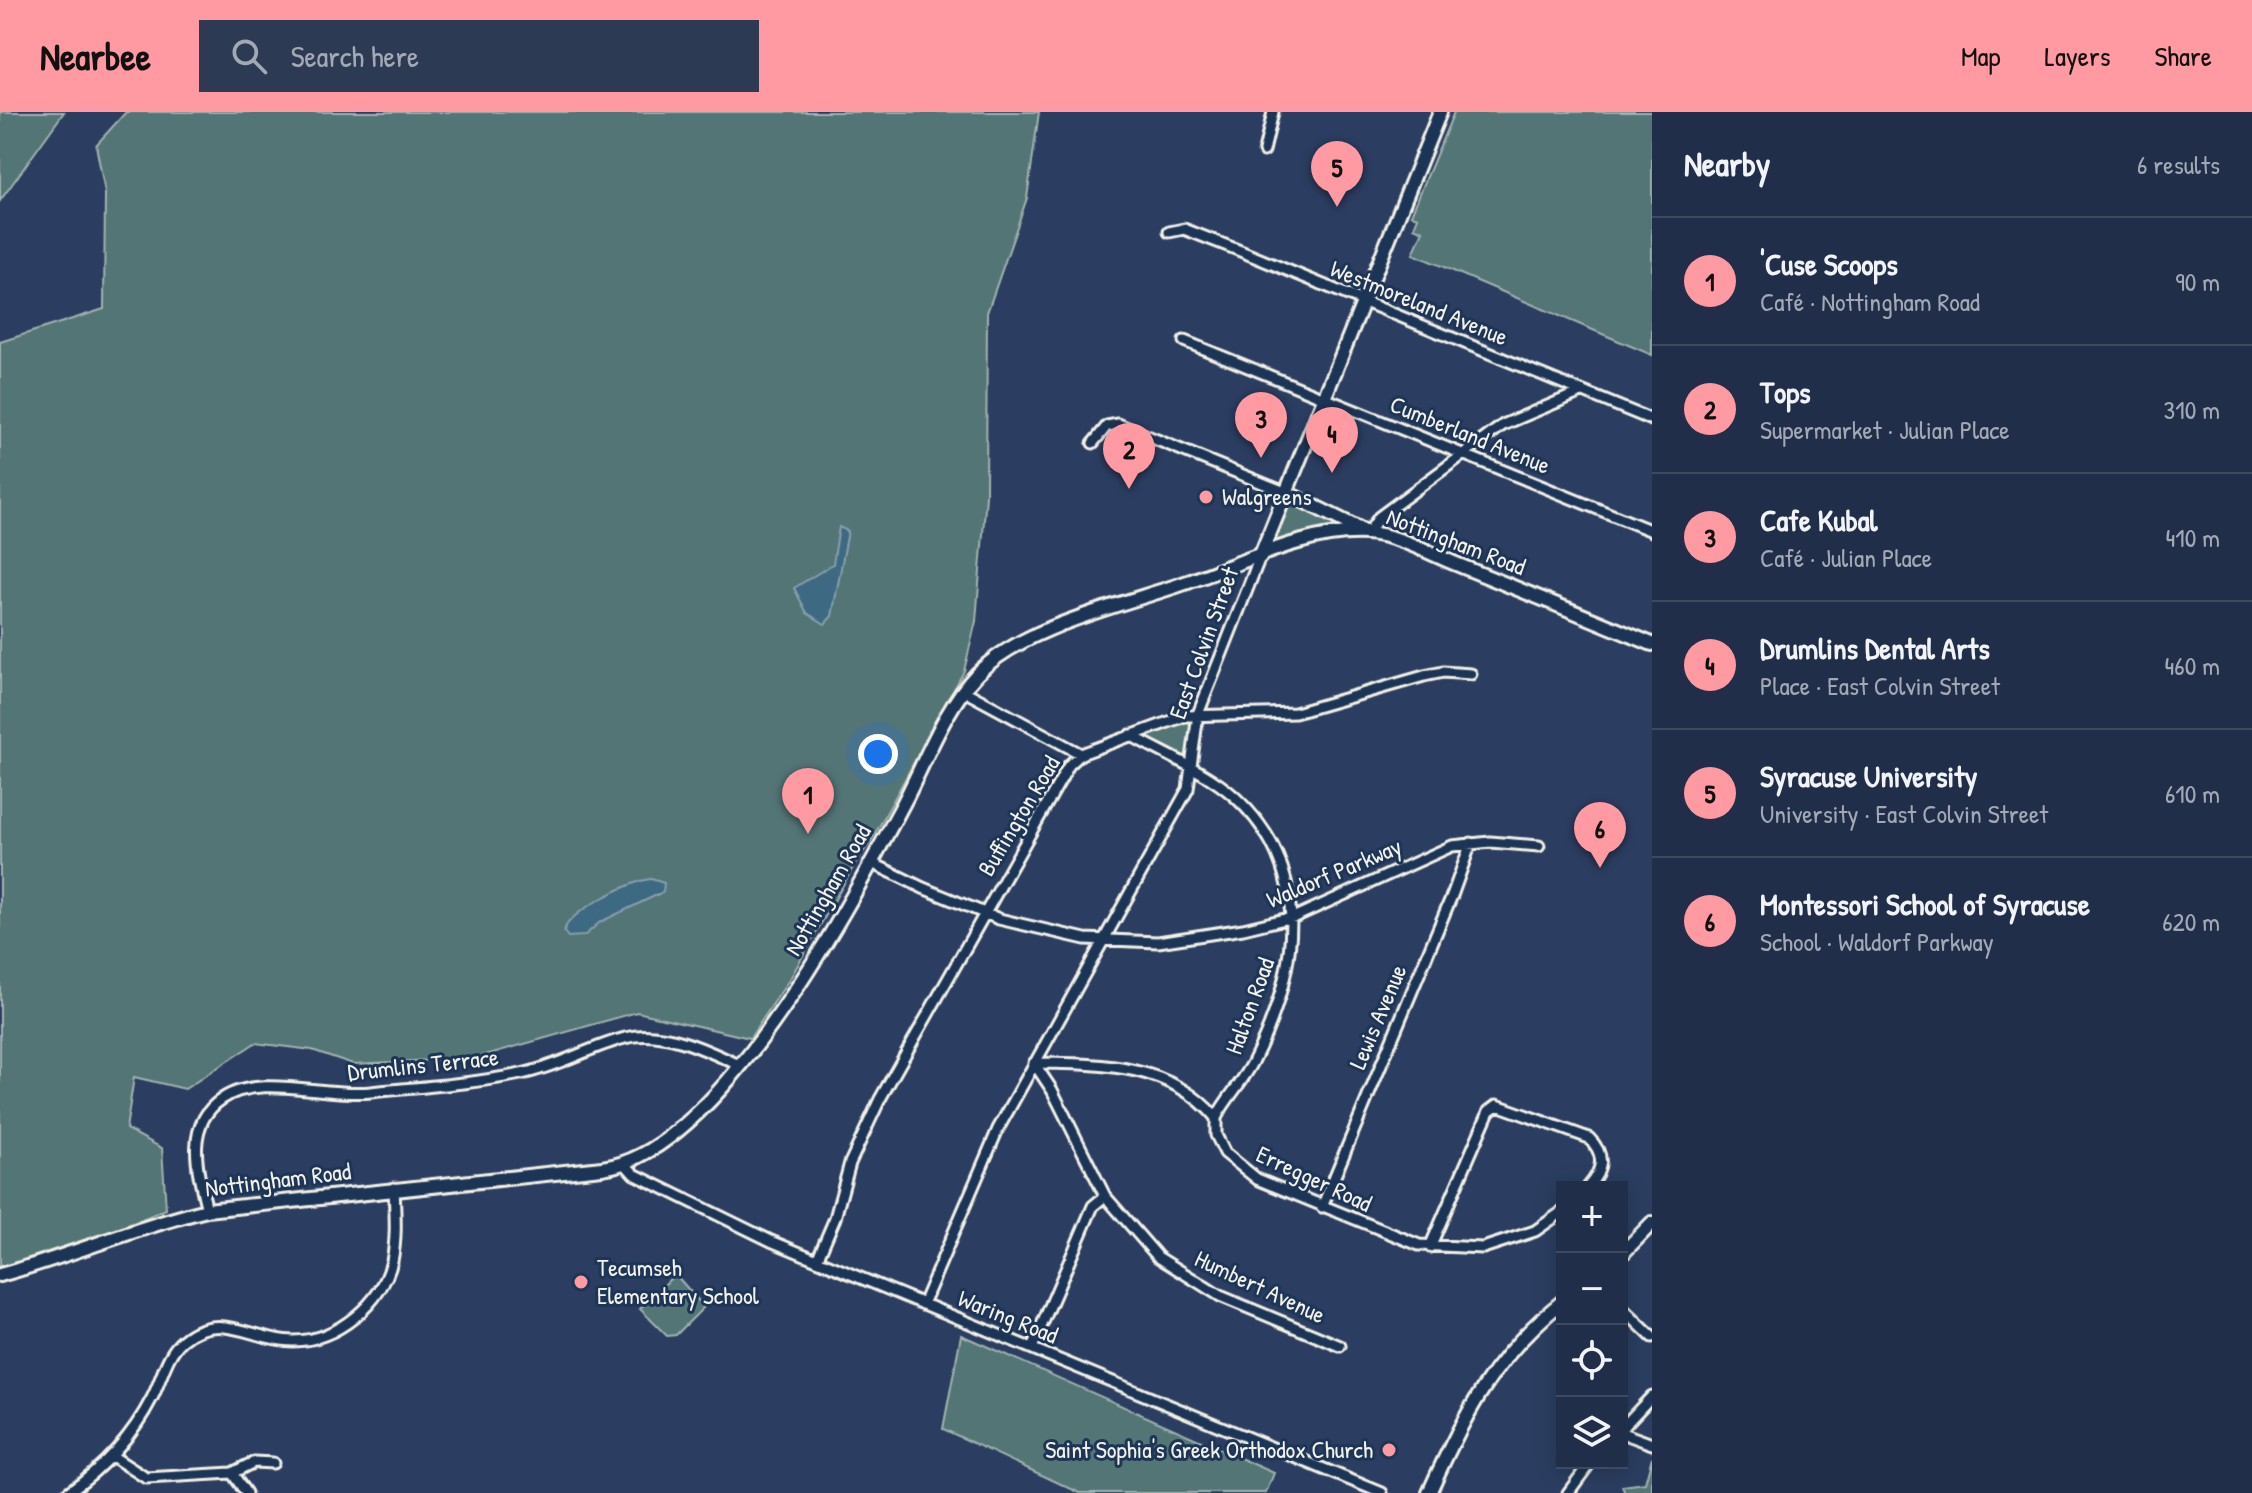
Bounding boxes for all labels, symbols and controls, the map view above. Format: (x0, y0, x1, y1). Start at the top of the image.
search box (199, 20, 759, 92)
text: Nearbee (40, 30, 151, 82)
icon: search (227, 34, 271, 78)
text: Search here (291, 36, 419, 76)
text: Map (1961, 37, 2001, 75)
text: Layers (2045, 37, 2110, 75)
text: Share (2154, 37, 2212, 75)
pin: 5 (1311, 141, 1363, 207)
text: Nearby (1684, 141, 1770, 187)
text: 6 results (2137, 147, 2220, 182)
text: 'Cuse Scoops (1760, 244, 1898, 284)
street label: Westmoreland Avenue (1326, 252, 1513, 352)
text: 1 (1705, 264, 1715, 299)
text: 90 m (2175, 264, 2220, 299)
text: Café · Nottingham Road (1760, 284, 1980, 319)
text: Tops (1760, 372, 1811, 412)
street label: Cumberland Avenue (1386, 387, 1556, 481)
pin: 3 (1235, 392, 1287, 458)
text: 2 (1704, 392, 1716, 427)
text: 310 m (2164, 392, 2220, 427)
pin: 4 (1306, 407, 1358, 473)
text: Supermarket · Julian Place (1760, 412, 2010, 447)
pin: 2 (1103, 423, 1155, 489)
place label: Walgreens (1222, 480, 1312, 512)
marker: Walgreens (1197, 488, 1215, 506)
street label: Nottingham Road (1382, 500, 1530, 582)
text: Cafe Kubal (1760, 500, 1878, 540)
text: 3 (1704, 520, 1716, 555)
text: 410 m (2166, 520, 2220, 555)
text: Café · Julian Place (1760, 540, 1932, 575)
street label: East Colvin Street (1161, 562, 1246, 723)
text: Drumlins Dental Arts (1760, 628, 1990, 668)
text: 4 (1705, 648, 1715, 683)
text: 460 m (2165, 648, 2220, 683)
text: Place · East Colvin Street (1760, 668, 2000, 703)
your location (858, 734, 898, 774)
street label: Buffington Road (970, 749, 1067, 882)
text: Syracuse University (1760, 756, 1977, 796)
pin: 1 (782, 768, 834, 834)
text: 5 (1705, 776, 1716, 811)
text: 610 m (2165, 776, 2220, 811)
text: University · East Colvin Street (1760, 796, 2048, 831)
pin: 6 (1574, 802, 1626, 868)
street label: Nottingham Road (777, 818, 878, 961)
street label: Waldorf Parkway (1261, 829, 1406, 915)
text: Montessori School of Syracuse (1760, 884, 2090, 924)
text: 6 (1705, 904, 1715, 939)
text: 620 m (2162, 904, 2220, 939)
text: School · Waldorf Parkway (1760, 924, 1994, 959)
street label: Halton Road (1217, 953, 1281, 1058)
street label: Lewis Avenue (1341, 959, 1414, 1074)
street label: Drumlins Terrace (346, 1040, 500, 1088)
street label: Erregger Road (1252, 1137, 1377, 1219)
street label: Nottingham Road (203, 1154, 353, 1204)
map controls (1556, 1181, 1628, 1469)
button: + (1556, 1181, 1628, 1253)
street label: Humbert Avenue (1190, 1242, 1331, 1330)
place label: Tecumseh Elementary School (597, 1251, 760, 1311)
button: − (1556, 1253, 1628, 1325)
marker: Tecumseh Elementary School (572, 1273, 590, 1291)
street label: Waring Road (954, 1282, 1063, 1351)
button: locate (1556, 1325, 1628, 1397)
button: layers (1556, 1397, 1628, 1469)
place label: Saint Sophia's Greek Orthodox Church (1045, 1433, 1373, 1465)
marker: Saint Sophia's Greek Orthodox Church (1380, 1441, 1398, 1459)

